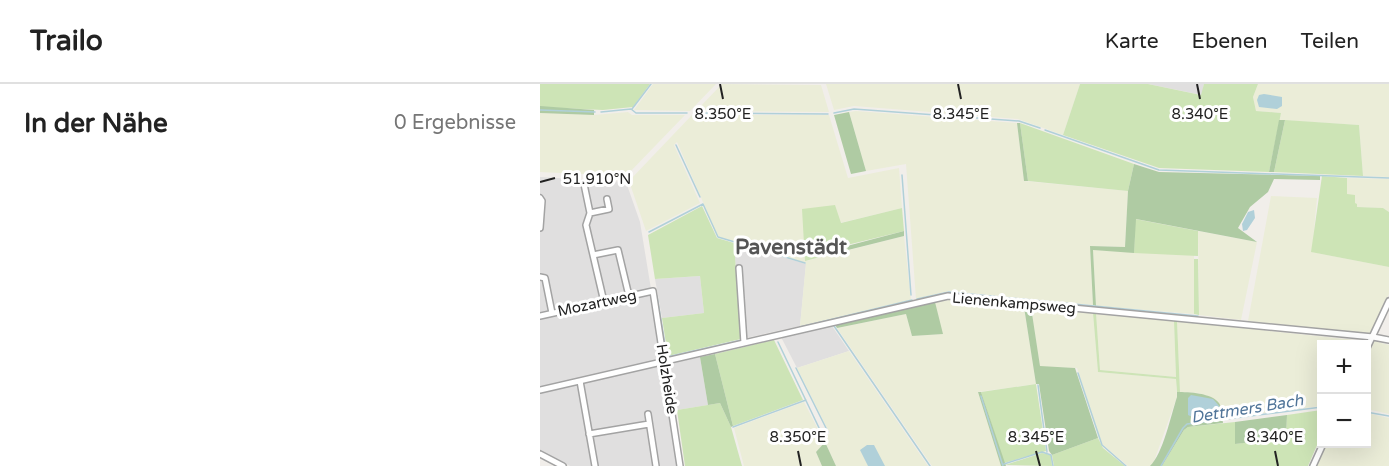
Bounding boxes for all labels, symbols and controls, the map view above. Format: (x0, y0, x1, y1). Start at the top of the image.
text: Trailo (30, 24, 103, 58)
text: Karte (1105, 29, 1159, 54)
text: Ebenen (1192, 29, 1268, 54)
text: Teilen (1301, 29, 1359, 54)
text: 8.350°E (695, 105, 751, 123)
text: 8.345°E (933, 105, 989, 123)
text: 8.340°E (1172, 105, 1228, 123)
text: In der Nähe (24, 108, 168, 139)
text: 0 Ergebnisse (394, 111, 516, 135)
text: 51.910°N (563, 170, 631, 188)
district label: Pavenstädt (735, 235, 847, 260)
street label: Mozartweg (556, 286, 638, 320)
street label: Lienenkampsweg (951, 289, 1077, 317)
map controls (1317, 340, 1371, 448)
button: + (1317, 340, 1371, 394)
street label: Holzheide (653, 343, 681, 415)
water label: Dettmers Bach (1190, 390, 1306, 428)
button: − (1317, 394, 1371, 448)
text: 8.350°E (770, 428, 826, 446)
text: 8.345°E (1008, 428, 1064, 446)
text: 8.340°E (1247, 428, 1303, 446)

